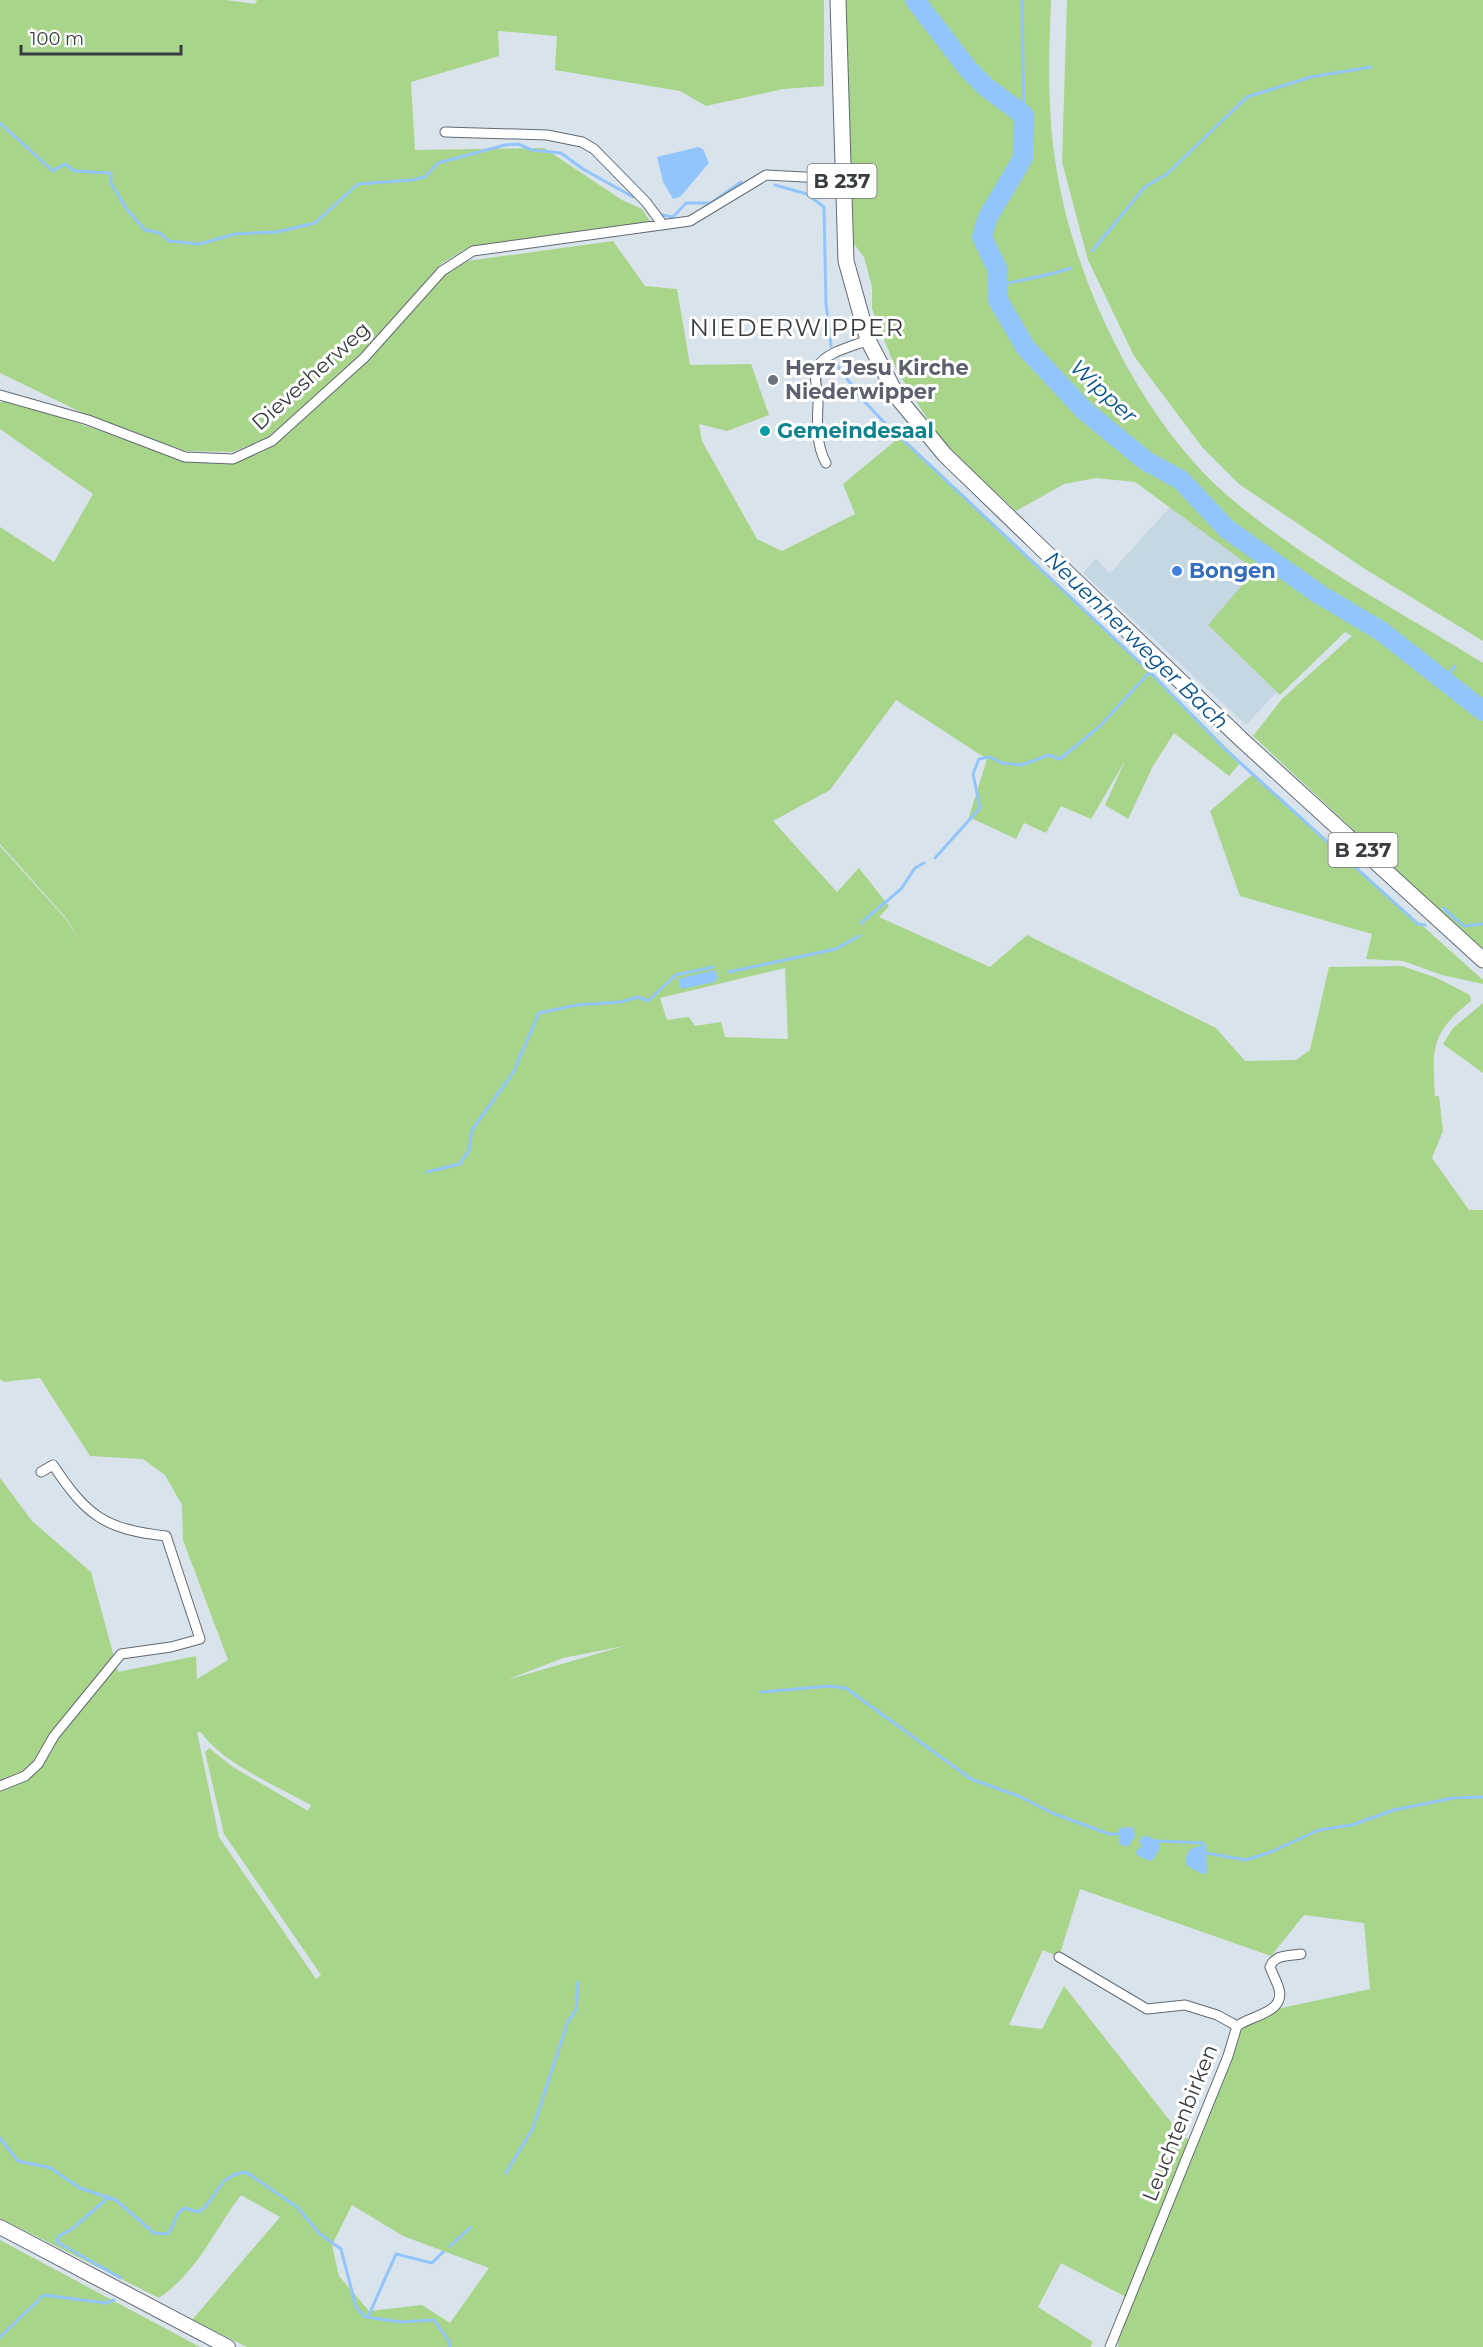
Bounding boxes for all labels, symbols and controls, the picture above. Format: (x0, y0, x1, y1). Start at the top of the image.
scale bar (21, 18, 182, 56)
text: 100 m (30, 28, 84, 50)
road number: B 237 (808, 164, 876, 198)
district label: NIEDERWIPPER (690, 313, 905, 342)
street label: Dievesherweg (246, 316, 375, 435)
water label: Wipper (1065, 354, 1144, 430)
place label: Herz Jesu Kirche Niederwipper (785, 355, 969, 404)
marker: Herz Jesu Kirche Niederwipper (766, 373, 780, 387)
place label: Gemeindesaal (777, 418, 934, 443)
marker: Gemeindesaal (758, 424, 772, 438)
water label: Neuenherweger Bach (1039, 545, 1234, 735)
place label: Bongen (1189, 558, 1276, 583)
marker: Bongen (1170, 564, 1184, 578)
road number: B 237 (1328, 833, 1398, 867)
street label: Leuchtenbirken (1137, 2041, 1222, 2205)

